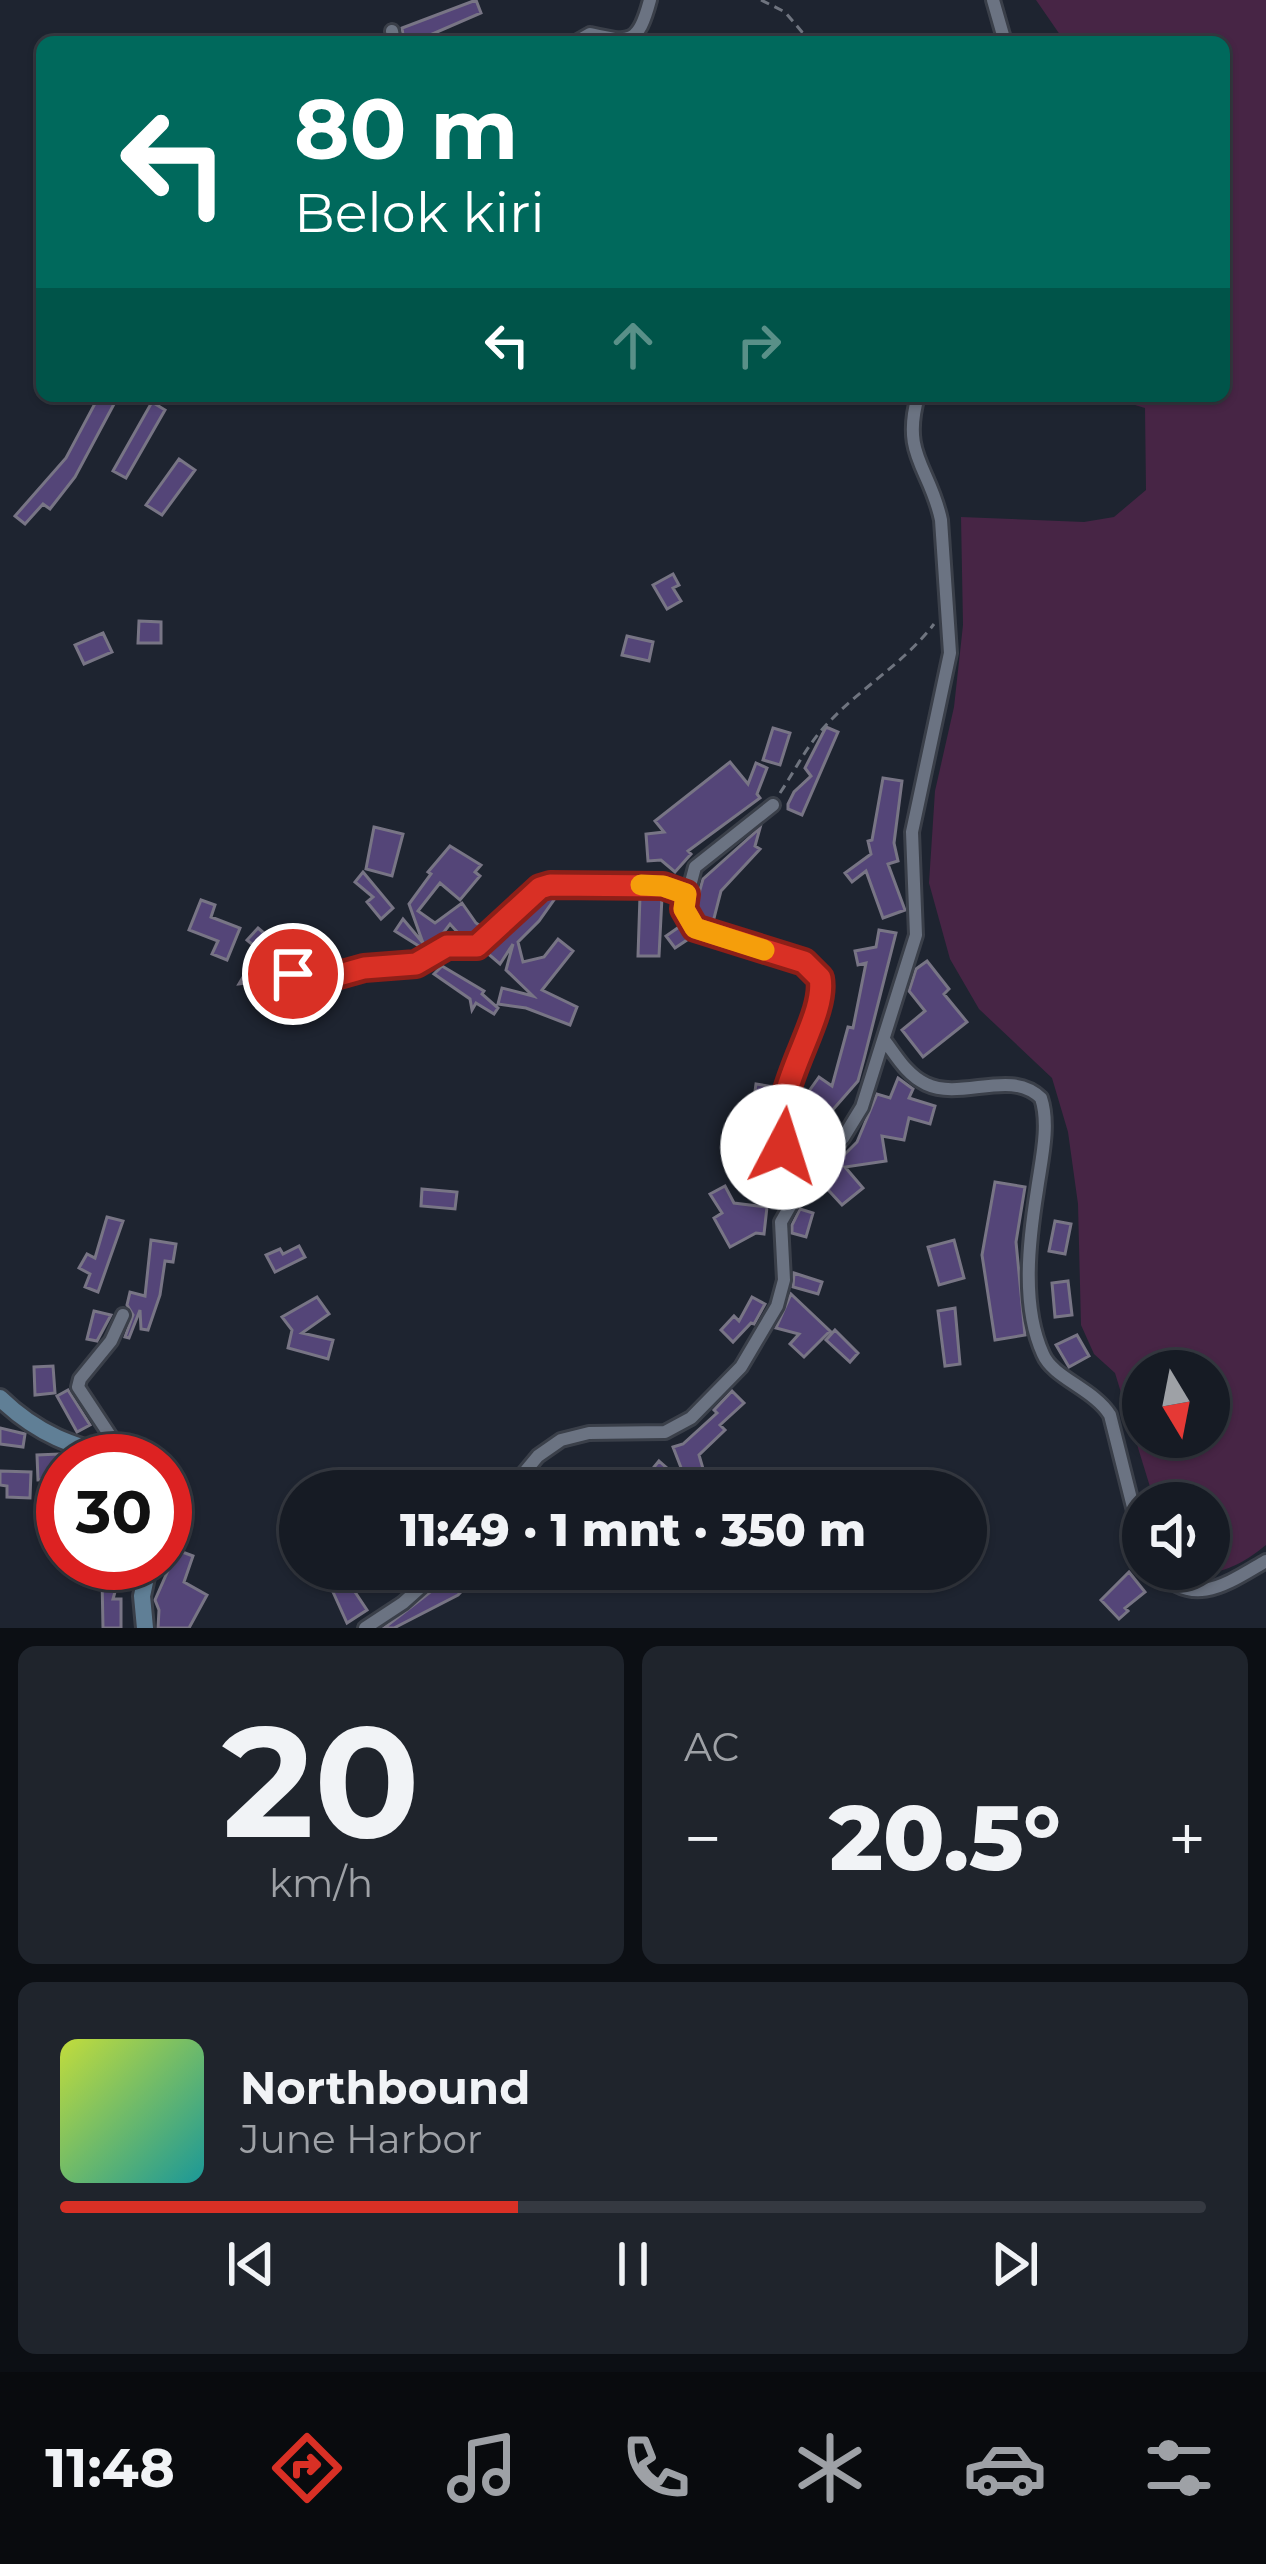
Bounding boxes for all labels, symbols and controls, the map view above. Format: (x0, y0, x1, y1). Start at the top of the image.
text: 80 m (294, 78, 518, 180)
icon: left (96, 84, 252, 240)
text: Belok kiri (294, 180, 545, 246)
icon: left (474, 312, 540, 378)
icon: ahead (600, 312, 666, 378)
icon: right (726, 312, 792, 378)
pin (242, 923, 344, 1025)
icon: arrive (260, 941, 326, 1007)
position arrow (720, 1084, 846, 1210)
north arrow (1122, 1350, 1230, 1458)
map controls (1122, 1350, 1230, 1590)
speed limit sign: 30 (36, 1434, 192, 1590)
button: sound (1122, 1482, 1230, 1590)
text: 11:49 · 1 mnt · 350 m (400, 1502, 866, 1557)
text: 20 (222, 1686, 420, 1876)
text: AC (684, 1723, 739, 1771)
text: 20.5° (829, 1783, 1061, 1893)
text: − (684, 1798, 722, 1879)
text: + (1168, 1798, 1206, 1879)
text: km/h (269, 1859, 373, 1907)
text: Northbound (240, 2060, 530, 2115)
text: June Harbor (240, 2115, 482, 2163)
icon: previous (218, 2231, 284, 2297)
icon: pause (600, 2231, 666, 2297)
icon: next (982, 2231, 1048, 2297)
icon: directions (265, 2426, 349, 2510)
icon: music (440, 2426, 524, 2510)
icon: phone (614, 2426, 698, 2510)
icon: climate (788, 2426, 872, 2510)
icon: car (963, 2426, 1047, 2510)
icon: filters (1137, 2426, 1221, 2510)
text: 11:48 (45, 2435, 175, 2501)

